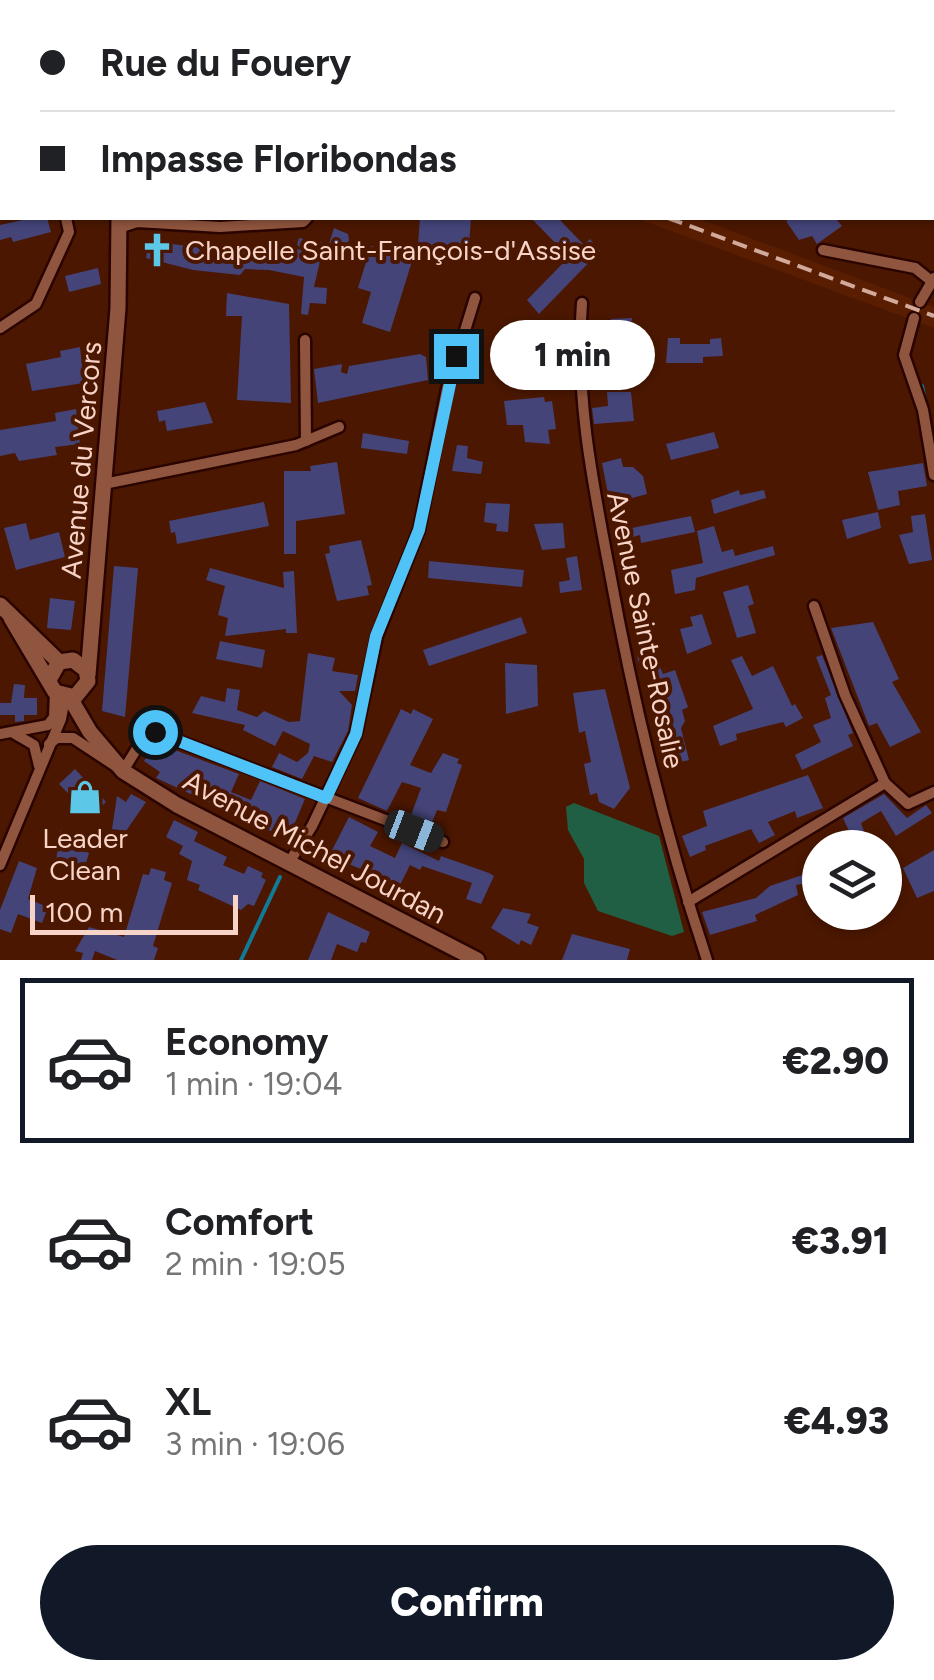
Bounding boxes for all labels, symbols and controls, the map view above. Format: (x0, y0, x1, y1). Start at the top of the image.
text: Rue du Fouery (100, 40, 351, 86)
text: Impasse Floribondas (100, 136, 456, 182)
church icon: Chapelle Saint-François-d'Assise (138, 231, 176, 269)
place label: Chapelle Saint-François-d'Assise (185, 233, 596, 267)
callout: 1 min (491, 321, 656, 391)
route end (434, 334, 479, 379)
text: 1 min (534, 336, 611, 374)
street label: Avenue du Vercors (54, 340, 108, 580)
street label: Avenue Sainte-Rosalie (600, 489, 692, 771)
route start (133, 710, 178, 755)
street label: Avenue Michel Jourdan (178, 763, 452, 931)
shop icon: Leader Clean (66, 778, 104, 816)
car (381, 806, 447, 856)
place label: Leader Clean (42, 821, 128, 887)
map controls (802, 830, 902, 930)
button: layers (802, 830, 902, 930)
scale bar (30, 890, 238, 934)
text: 100 m (45, 895, 123, 929)
icon: car (45, 1016, 135, 1106)
text: Economy (165, 1019, 328, 1065)
text: €2.90 (782, 1038, 889, 1084)
text: 1 min · 19:04 (165, 1065, 342, 1103)
icon: car (45, 1196, 135, 1286)
text: Comfort (165, 1199, 314, 1245)
text: €3.91 (792, 1218, 889, 1264)
text: 2 min · 19:05 (165, 1245, 346, 1283)
icon: car (45, 1376, 135, 1466)
text: XL (165, 1379, 211, 1425)
text: €4.93 (784, 1398, 889, 1444)
text: 3 min · 19:06 (165, 1425, 345, 1463)
button: Confirm (40, 1545, 894, 1660)

